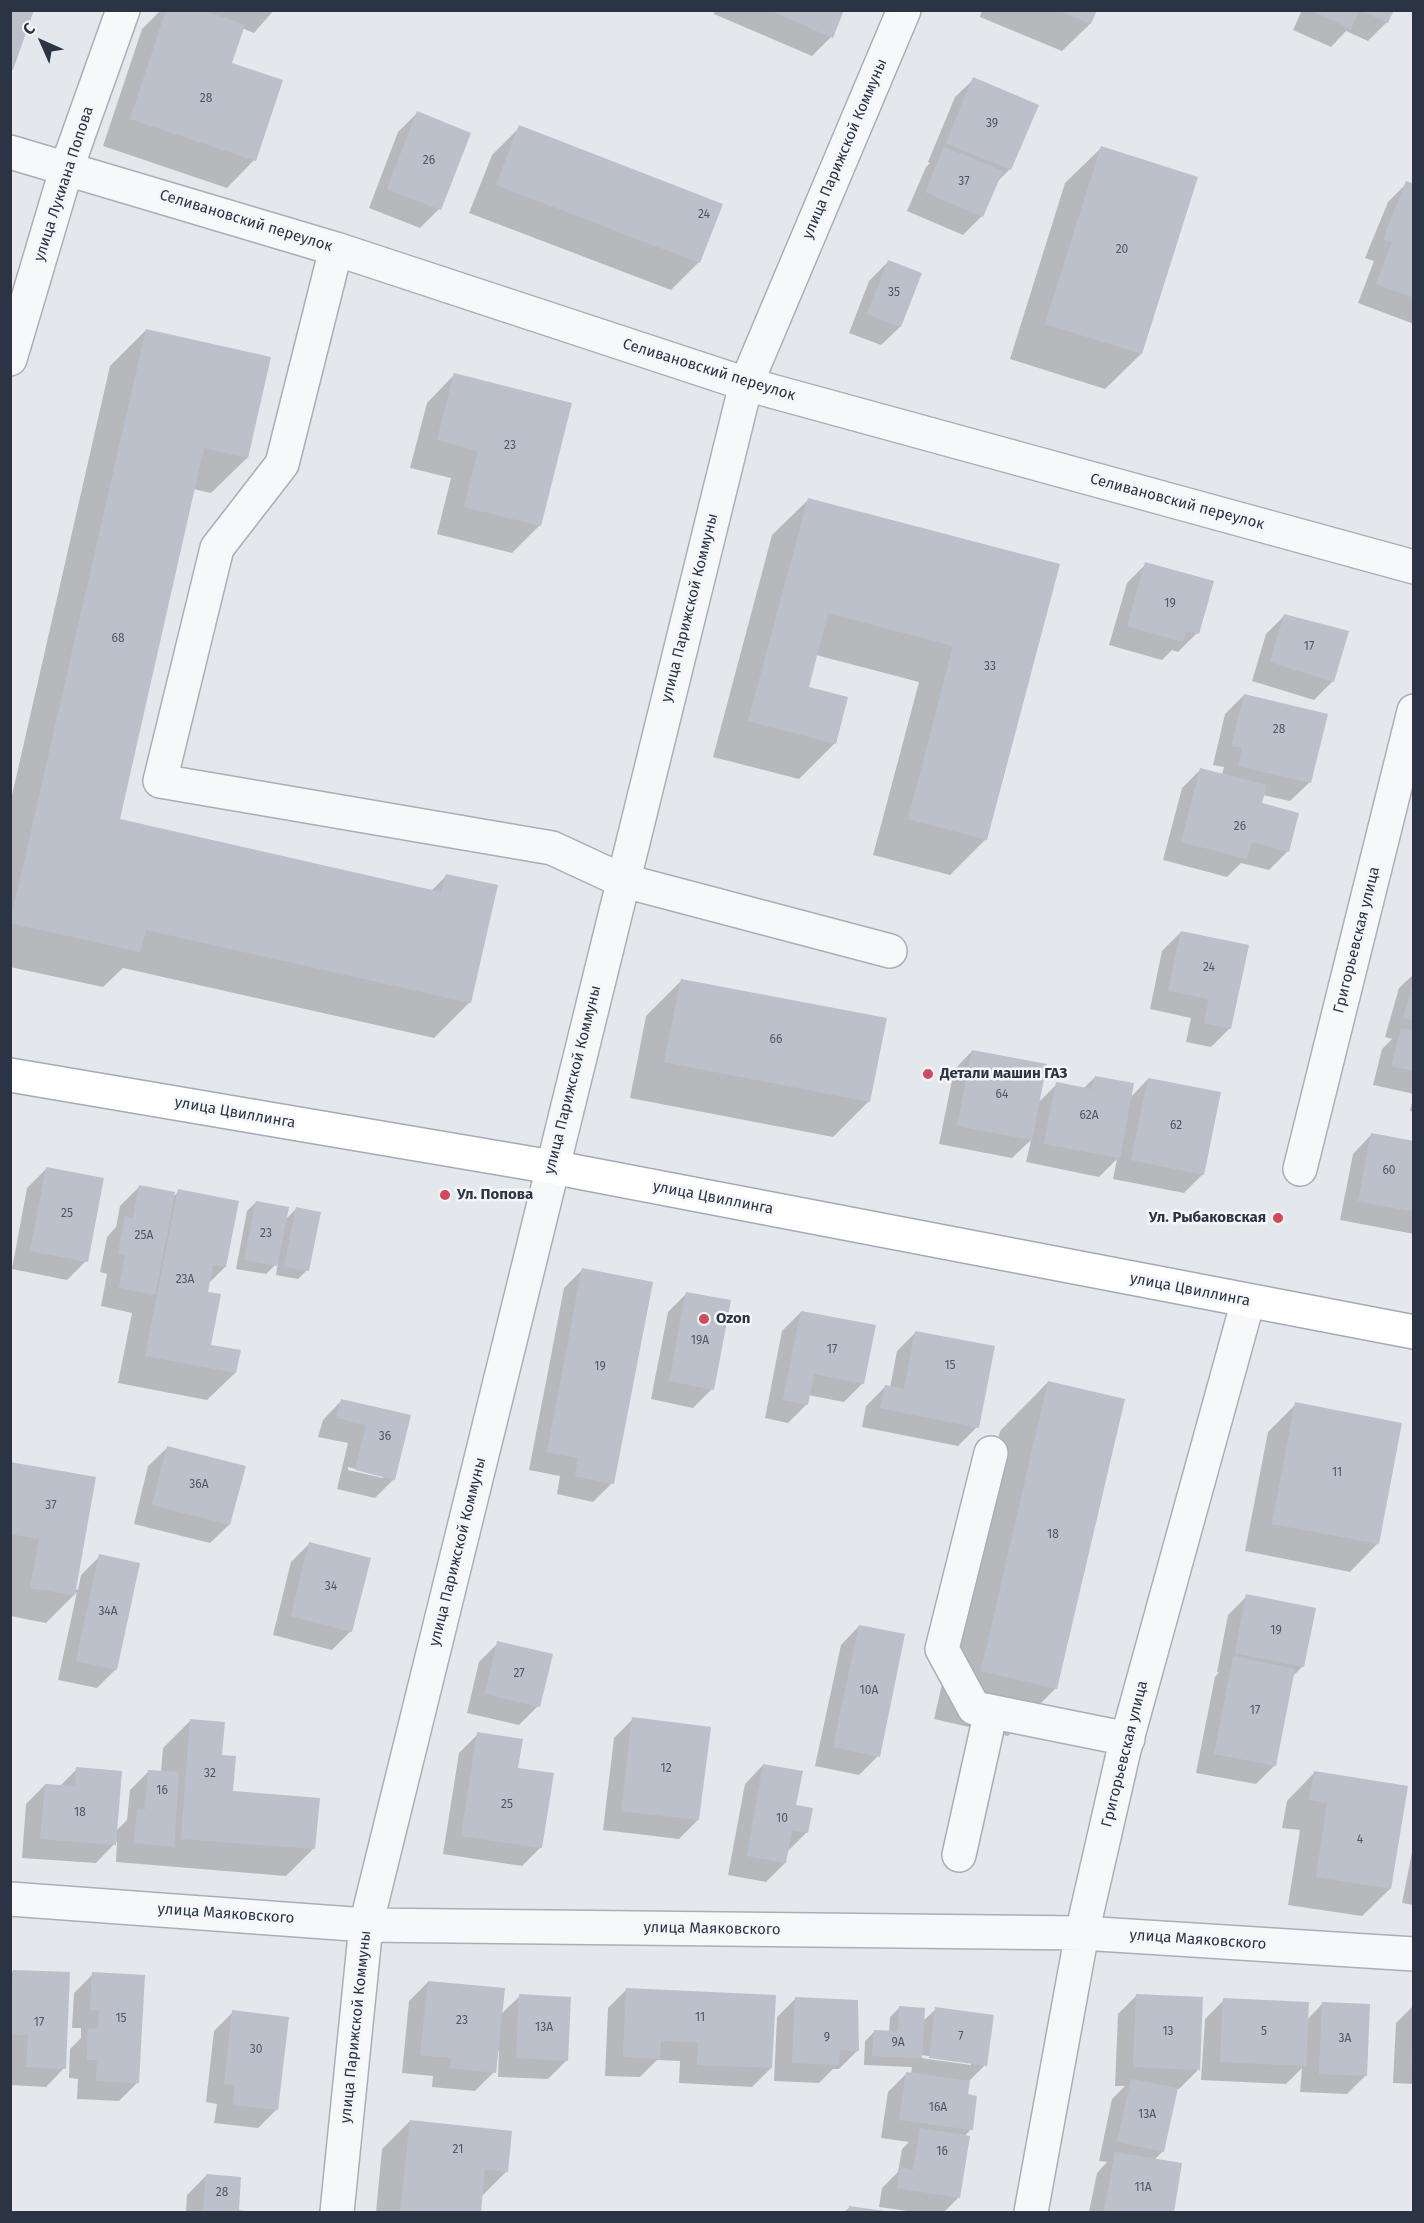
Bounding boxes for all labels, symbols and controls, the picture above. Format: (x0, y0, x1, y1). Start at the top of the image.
north arrow (12, 12, 72, 72)
text: С (19, 19, 39, 39)
street label: улица Парижской Коммуны (799, 56, 891, 242)
house number: 28 (200, 92, 212, 106)
street label: улица Лукиана Попова (30, 104, 98, 264)
house number: 39 (986, 117, 998, 131)
house number: 26 (423, 154, 435, 168)
house number: 37 (958, 175, 970, 189)
street label: Селивановский переулок (157, 186, 335, 256)
house number: 24 (698, 208, 710, 222)
house number: 20 (1116, 243, 1128, 257)
house number: 35 (888, 286, 900, 300)
street label: Селивановский переулок (620, 335, 798, 405)
house number: 23 (504, 439, 516, 453)
street label: Селивановский переулок (1088, 470, 1266, 534)
street label: улица Парижской Коммуны (658, 512, 722, 704)
house number: 19 (1164, 597, 1176, 611)
house number: 68 (111, 632, 125, 646)
house number: 17 (1304, 640, 1314, 654)
house number: 33 (984, 660, 996, 674)
house number: 28 (1273, 723, 1285, 737)
house number: 26 (1234, 820, 1246, 834)
street label: Григорьевская улица (1330, 865, 1384, 1015)
house number: 24 (1203, 961, 1215, 975)
street label: улица Парижской Коммуны (541, 984, 605, 1176)
house number: 66 (770, 1033, 782, 1047)
place label: Детали машин ГАЗ (940, 1065, 1067, 1083)
marker: Детали машин ГАЗ (921, 1067, 935, 1081)
house number: 64 (996, 1088, 1008, 1102)
street label: улица Цвиллинга (173, 1094, 297, 1132)
house number: 62А (1079, 1109, 1099, 1123)
house number: 62 (1170, 1119, 1182, 1133)
house number: 60 (1382, 1164, 1396, 1178)
street label: улица Цвиллинга (651, 1177, 775, 1219)
place label: Ул. Попова (457, 1186, 533, 1204)
marker: Ул. Попова (438, 1188, 452, 1202)
house number: 25 (61, 1207, 73, 1221)
place label: Ул. Рыбаковская (1149, 1209, 1266, 1227)
marker: Ул. Рыбаковская (1271, 1211, 1285, 1225)
house number: 23 (260, 1227, 272, 1241)
house number: 25А (135, 1229, 153, 1243)
street label: улица Цвиллинга (1128, 1269, 1252, 1311)
house number: 23А (176, 1273, 194, 1287)
place label: Ozon (716, 1310, 750, 1328)
marker: Ozon (697, 1312, 711, 1326)
house number: 19А (691, 1334, 709, 1348)
house number: 17 (827, 1343, 837, 1357)
house number: 15 (944, 1359, 956, 1373)
house number: 19 (594, 1360, 606, 1374)
house number: 36 (379, 1430, 391, 1444)
street label: улица Парижской Коммуны (426, 1456, 490, 1648)
house number: 11 (1332, 1466, 1342, 1480)
house number: 36А (189, 1478, 209, 1492)
house number: 37 (45, 1499, 57, 1513)
house number: 18 (1047, 1528, 1059, 1542)
house number: 34 (325, 1580, 337, 1594)
house number: 34А (98, 1605, 118, 1619)
house number: 19 (1270, 1624, 1282, 1638)
house number: 27 (513, 1667, 525, 1681)
street label: Григорьевская улица (1098, 1679, 1152, 1829)
house number: 10А (860, 1684, 878, 1698)
house number: 17 (1250, 1704, 1260, 1718)
house number: 12 (660, 1762, 672, 1776)
house number: 32 (204, 1767, 216, 1781)
house number: 16 (156, 1784, 168, 1798)
house number: 25 (501, 1798, 513, 1812)
house number: 18 (74, 1806, 86, 1820)
house number: 10 (776, 1812, 788, 1826)
house number: 4 (1357, 1833, 1363, 1847)
street label: улица Маяковского (157, 1900, 295, 1928)
street label: улица Маяковского (643, 1919, 781, 1939)
street label: улица Маяковского (1129, 1926, 1267, 1954)
street label: улица Парижской Коммуны (337, 1930, 375, 2124)
house number: 11 (695, 2011, 705, 2025)
house number: 15 (115, 2012, 127, 2026)
house number: 23 (456, 2014, 468, 2028)
house number: 17 (34, 2016, 44, 2030)
house number: 13А (535, 2021, 553, 2035)
house number: 13 (1162, 2025, 1174, 2039)
house number: 5 (1261, 2025, 1267, 2039)
house number: 7 (958, 2030, 964, 2044)
house number: 9 (824, 2031, 830, 2045)
house number: 3А (1339, 2032, 1351, 2046)
house number: 9А (891, 2036, 905, 2050)
house number: 30 (250, 2043, 262, 2057)
house number: 16А (929, 2101, 947, 2115)
house number: 13А (1138, 2108, 1156, 2122)
house number: 21 (453, 2143, 463, 2157)
house number: 16 (936, 2145, 948, 2159)
house number: 11А (1134, 2181, 1152, 2195)
house number: 28 (216, 2186, 228, 2200)

